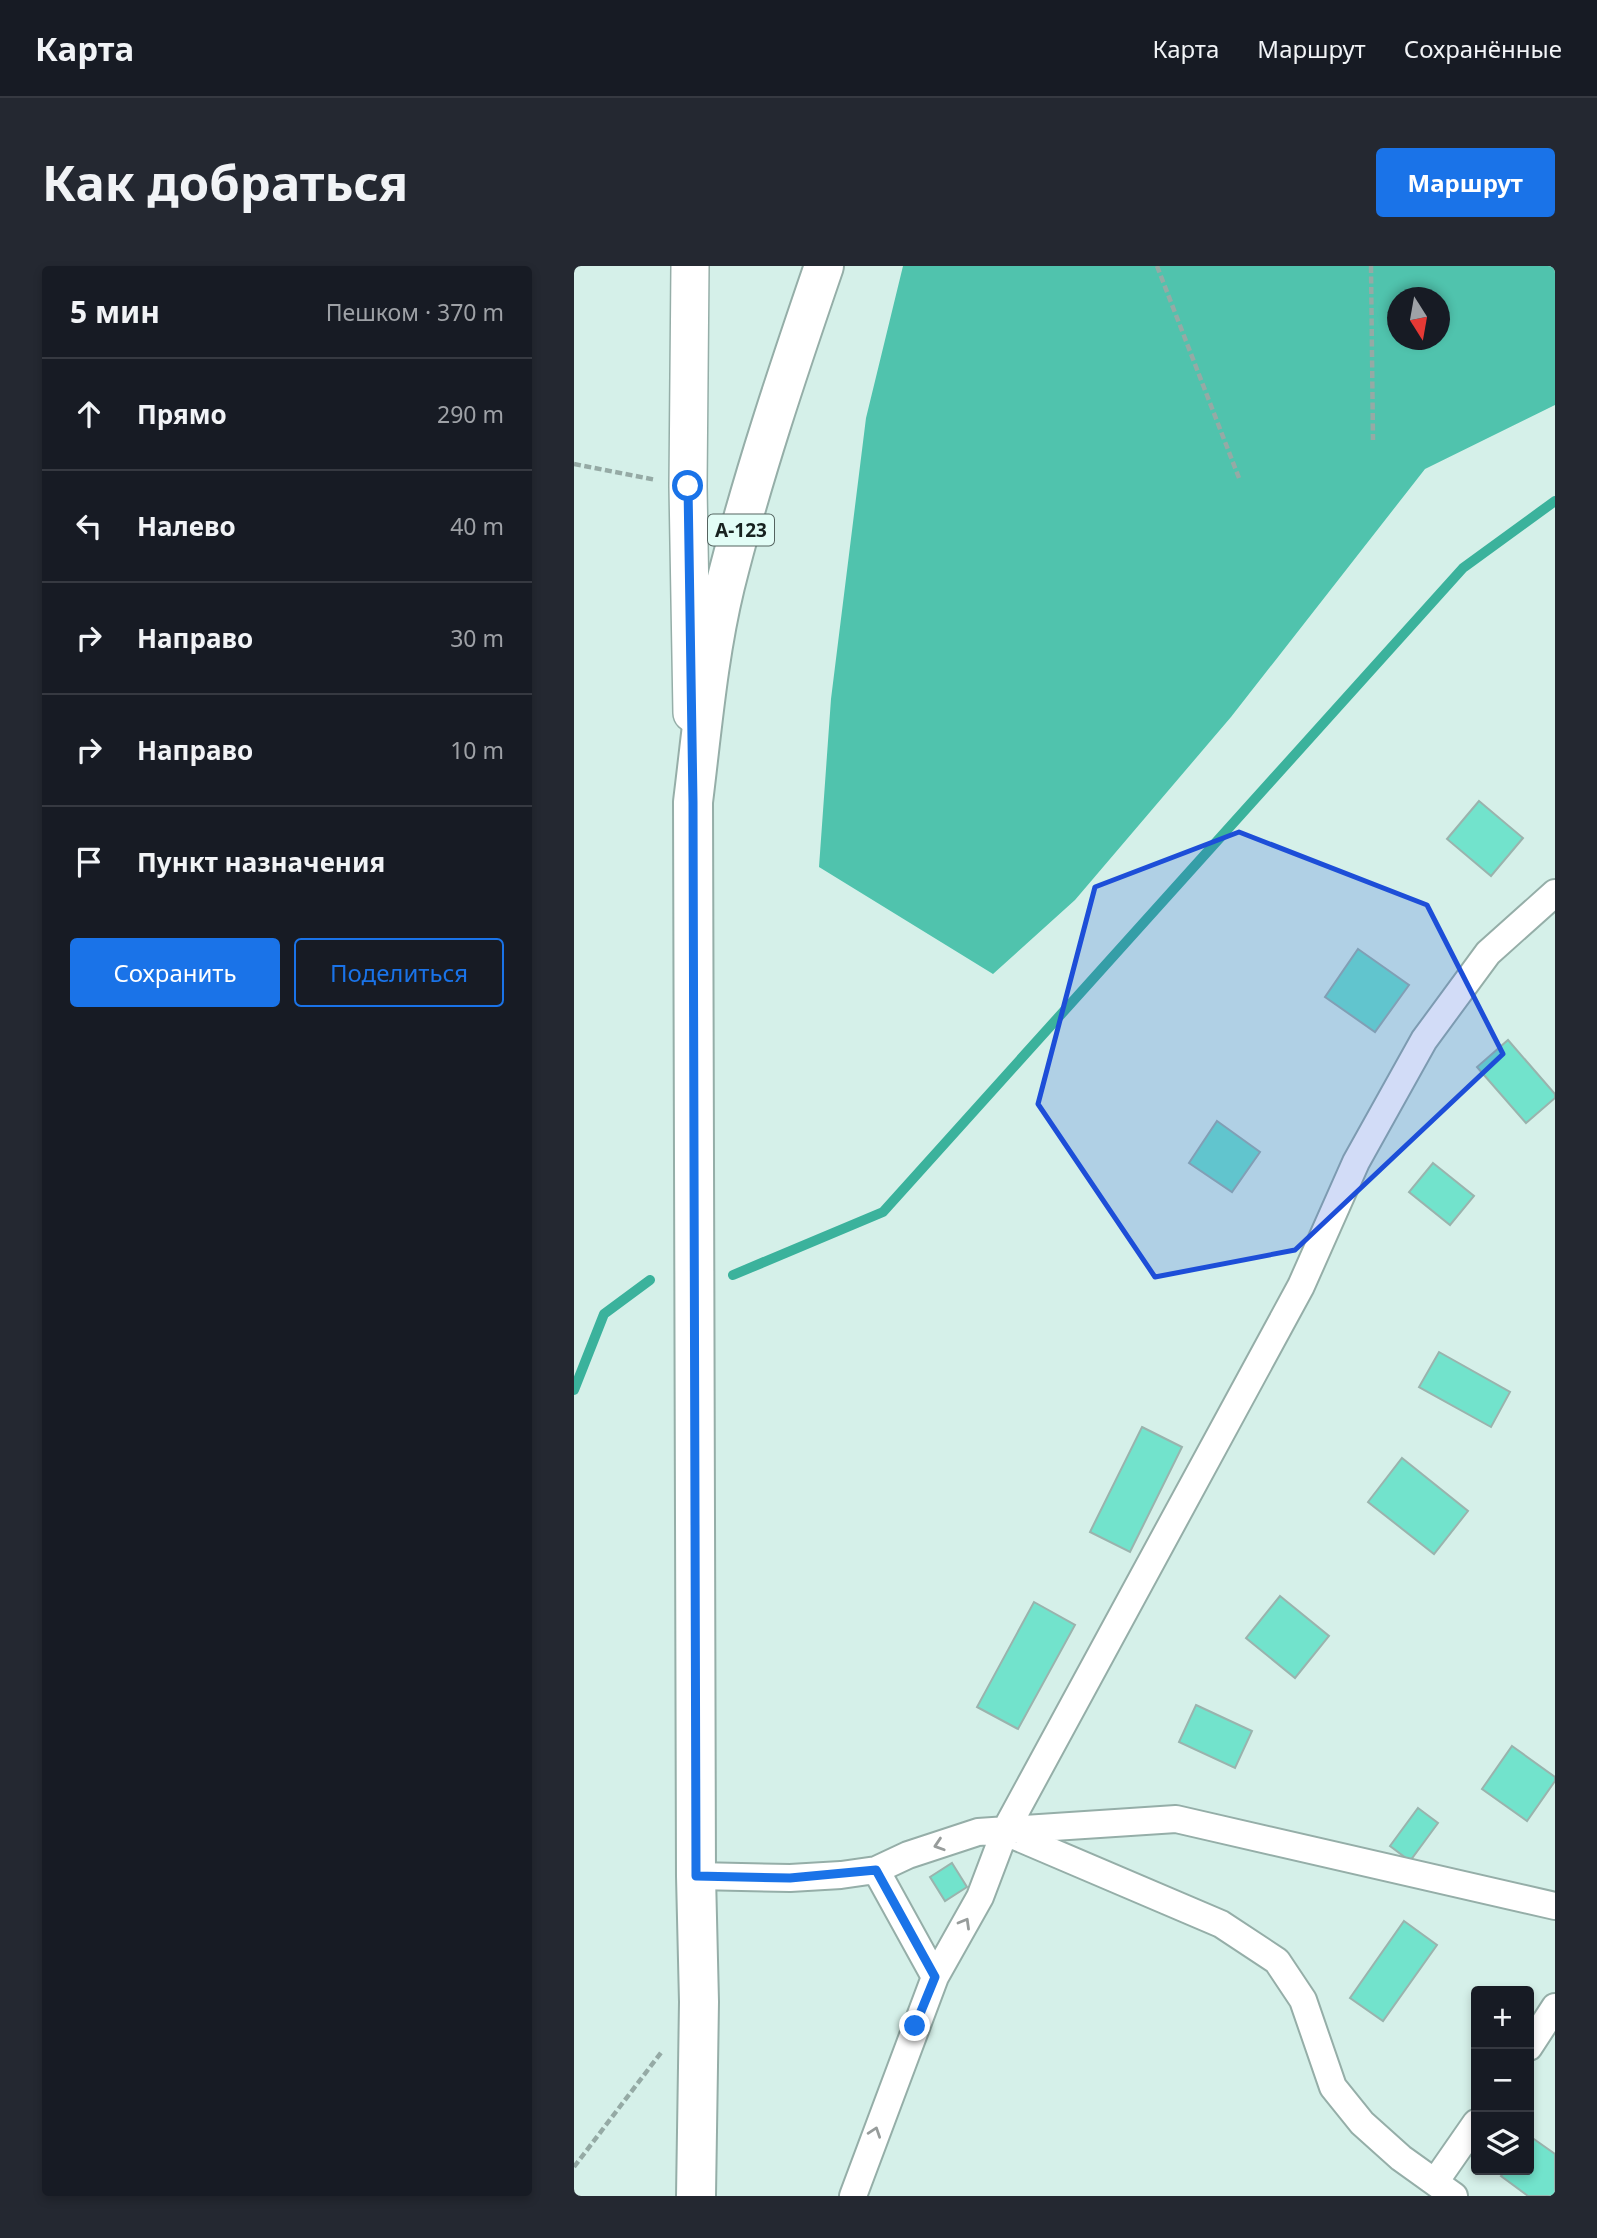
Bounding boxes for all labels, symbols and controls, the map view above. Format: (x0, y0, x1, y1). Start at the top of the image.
text: Карта (35, 26, 134, 71)
text: Карта (1152, 32, 1219, 65)
text: Маршрут (1257, 32, 1366, 65)
text: Сохранённые (1404, 32, 1562, 65)
button: Маршрут (1376, 148, 1555, 217)
text: Как добраться (42, 149, 408, 215)
north arrow (1387, 287, 1450, 350)
text: 5 мин (70, 291, 160, 332)
text: Пешком · 370 m (326, 296, 504, 328)
icon: ahead (70, 395, 108, 433)
text: Прямо (137, 396, 227, 432)
text: 290 m (437, 398, 504, 430)
route start (672, 470, 703, 501)
icon: left (70, 507, 108, 545)
text: Налево (137, 508, 236, 544)
text: 40 m (450, 510, 504, 542)
road number: А-123 (708, 514, 774, 546)
icon: right (70, 619, 108, 657)
text: Направо (137, 620, 253, 656)
text: 30 m (450, 622, 504, 654)
icon: right (70, 731, 108, 769)
text: Направо (137, 732, 253, 768)
text: 10 m (450, 734, 504, 766)
icon: arrive (70, 843, 108, 881)
text: Пункт назначения (137, 844, 385, 880)
button: Сохранить (70, 938, 280, 1007)
button: Поделиться (294, 938, 504, 1007)
one-way arrow (933, 1836, 945, 1851)
one-way arrow (957, 1918, 970, 1931)
map controls (1471, 1986, 1534, 2175)
button: + (1471, 1986, 1534, 2049)
route end (899, 2010, 930, 2041)
button: − (1471, 2049, 1534, 2112)
button: layers (1471, 2112, 1534, 2175)
one-way arrow (867, 2126, 881, 2138)

